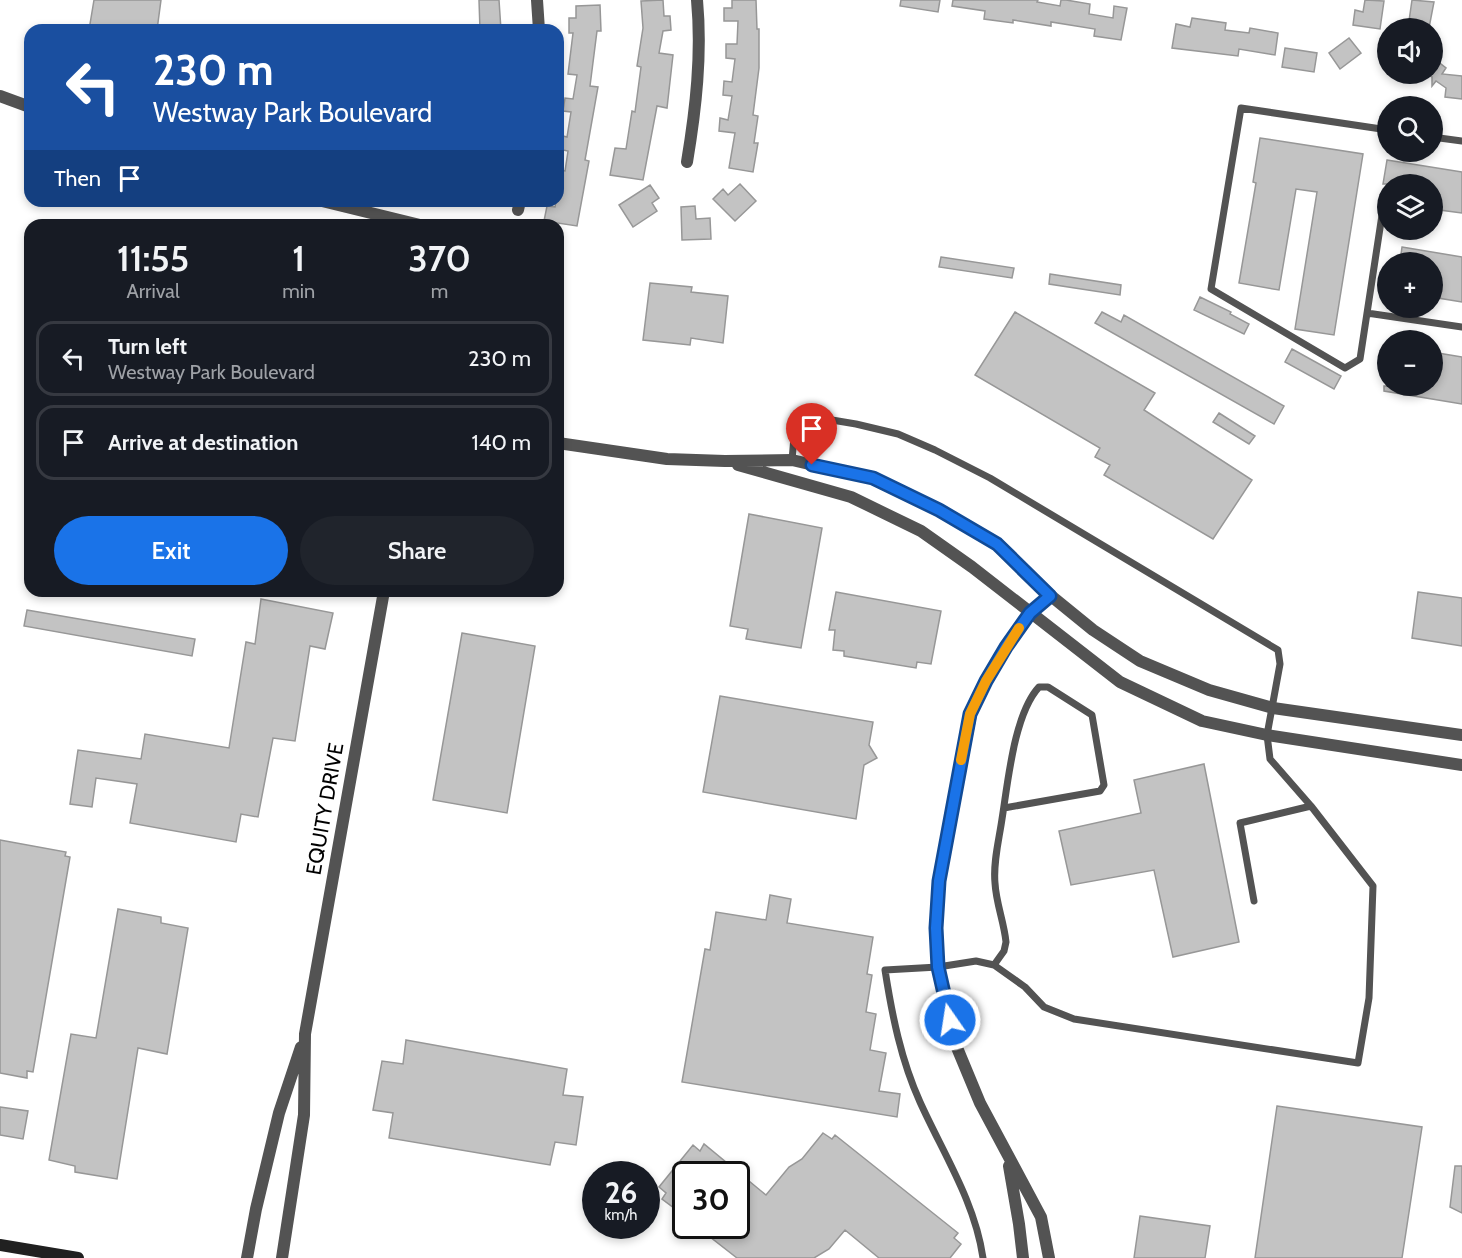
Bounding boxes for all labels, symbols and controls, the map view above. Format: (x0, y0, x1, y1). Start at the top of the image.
map controls (1377, 18, 1443, 396)
button: sound (1377, 18, 1443, 84)
text: 230 m (153, 44, 273, 96)
icon: left (54, 48, 132, 126)
text: Westway Park Boulevard (153, 96, 432, 129)
button: search (1377, 96, 1443, 162)
icon: arrive (113, 162, 146, 195)
text: Then (54, 165, 101, 192)
button: layers (1377, 174, 1443, 240)
text: 11:55 (117, 236, 189, 280)
text: 1 (292, 236, 305, 280)
text: 370 (408, 236, 471, 280)
button: + (1377, 252, 1443, 318)
text: Arrival (126, 279, 180, 303)
text: min (282, 279, 315, 303)
text: m (431, 279, 448, 303)
button: − (1377, 330, 1443, 396)
text: Turn left (108, 333, 187, 360)
icon: left (57, 342, 90, 375)
text: 230 m (468, 345, 531, 372)
text: Westway Park Boulevard (108, 360, 315, 384)
pin (786, 403, 837, 465)
icon: arrive (795, 412, 828, 445)
icon: arrive (57, 426, 90, 459)
text: Arrive at destination (108, 429, 298, 456)
text: 140 m (472, 429, 531, 456)
button: Exit (54, 516, 288, 585)
button: Share (300, 516, 534, 585)
street label: EQUITY DRIVE (301, 741, 348, 877)
position arrow (918, 988, 982, 1052)
speed limit sign: 30 (672, 1161, 750, 1239)
text: 26 (605, 1174, 637, 1211)
text: km/h (605, 1206, 637, 1224)

